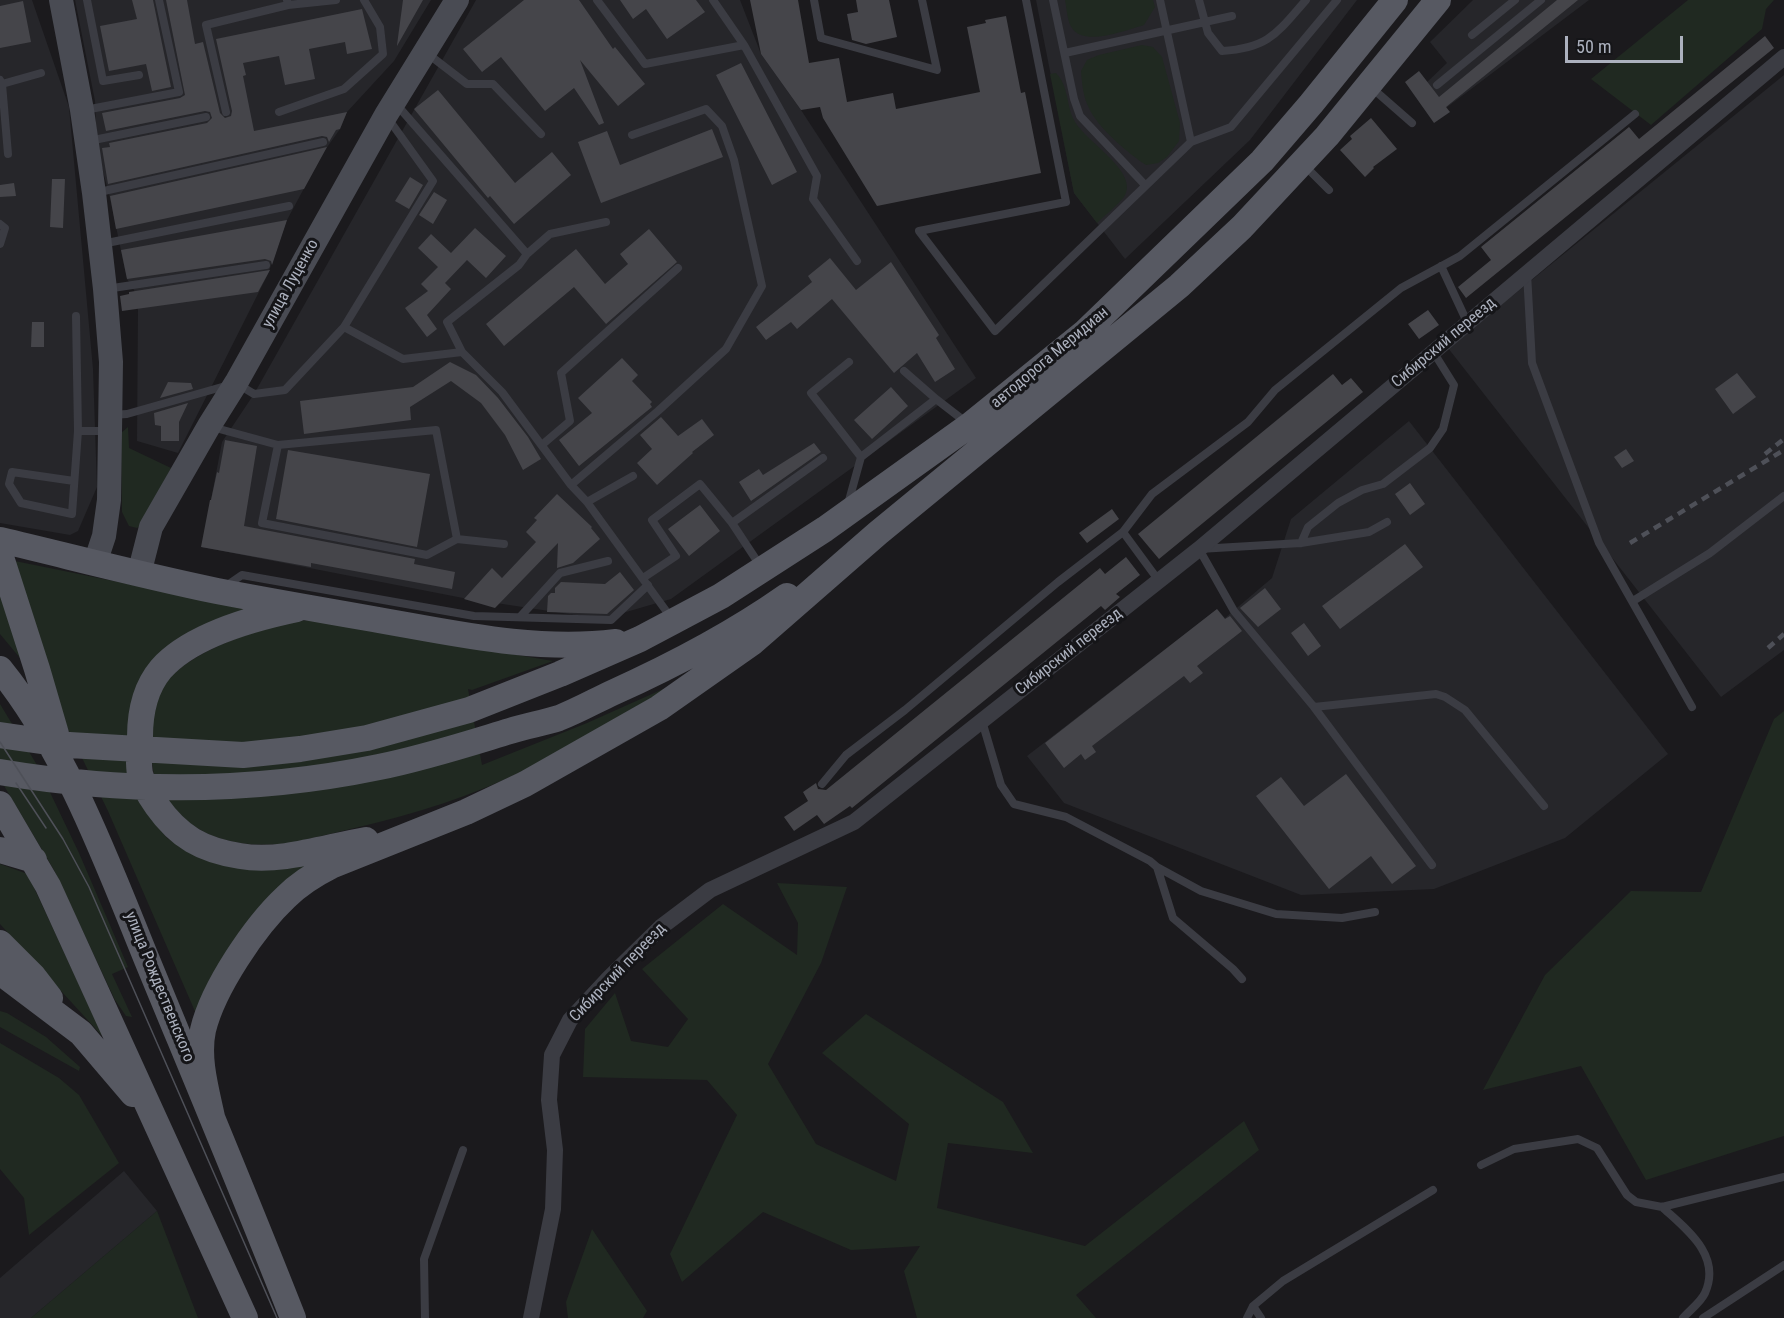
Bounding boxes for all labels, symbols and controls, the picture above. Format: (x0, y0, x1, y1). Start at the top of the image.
scale bar (1568, 24, 1686, 62)
text: 50 m (1576, 36, 1611, 57)
street label: улица Луценко (259, 236, 323, 332)
street label: Сибирский переезд (1388, 294, 1500, 392)
street label: автодорога Меридиан (987, 303, 1113, 413)
street label: Сибирский переезд (1012, 604, 1126, 700)
street label: улица Рождественского (120, 909, 198, 1065)
street label: Сибирский переезд (566, 920, 670, 1026)

